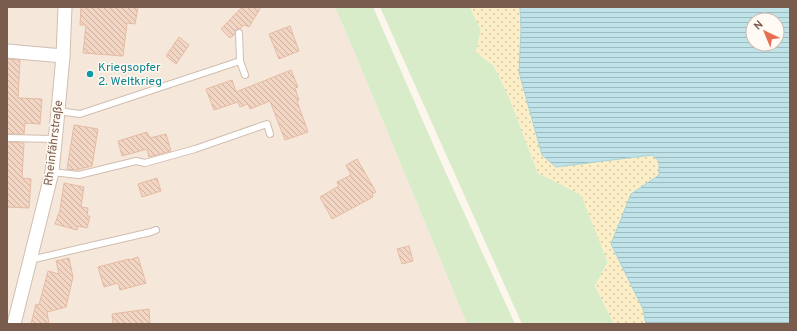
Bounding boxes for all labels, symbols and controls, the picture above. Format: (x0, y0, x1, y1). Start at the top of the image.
north arrow (745, 12, 785, 52)
text: N (751, 18, 766, 33)
place label: Kriegsopfer 2. Weltkrieg (98, 60, 162, 90)
marker: Kriegsopfer 2. Weltkrieg (85, 69, 95, 79)
street label: Rheinfährstraße (41, 99, 67, 187)

